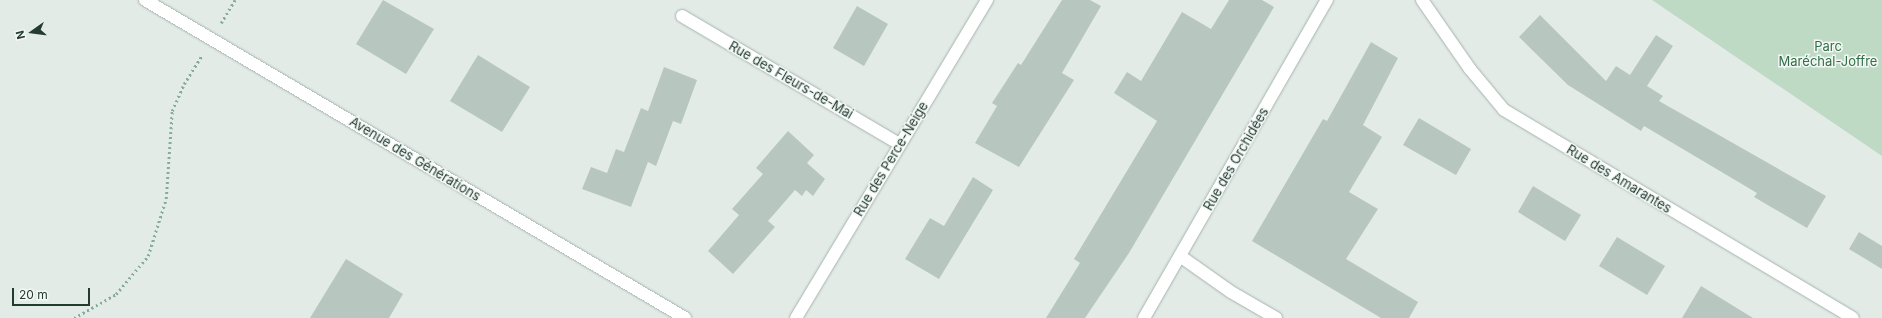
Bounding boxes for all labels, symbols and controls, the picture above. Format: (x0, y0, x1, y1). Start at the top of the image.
north arrow (12, 12, 52, 52)
text: N (13, 29, 28, 41)
street label: Rue des Fleurs-de-Mai (726, 38, 856, 122)
park label: Parc Maréchal-Joffre (1779, 39, 1877, 70)
street label: Rue des Perce-Neige (851, 99, 931, 219)
street label: Rue des Orchidées (1200, 105, 1272, 213)
street label: Avenue des Générations (347, 114, 483, 204)
street label: Rue des Amarantes (1564, 142, 1674, 216)
scale bar (14, 280, 92, 306)
text: 20 m (19, 287, 48, 302)

